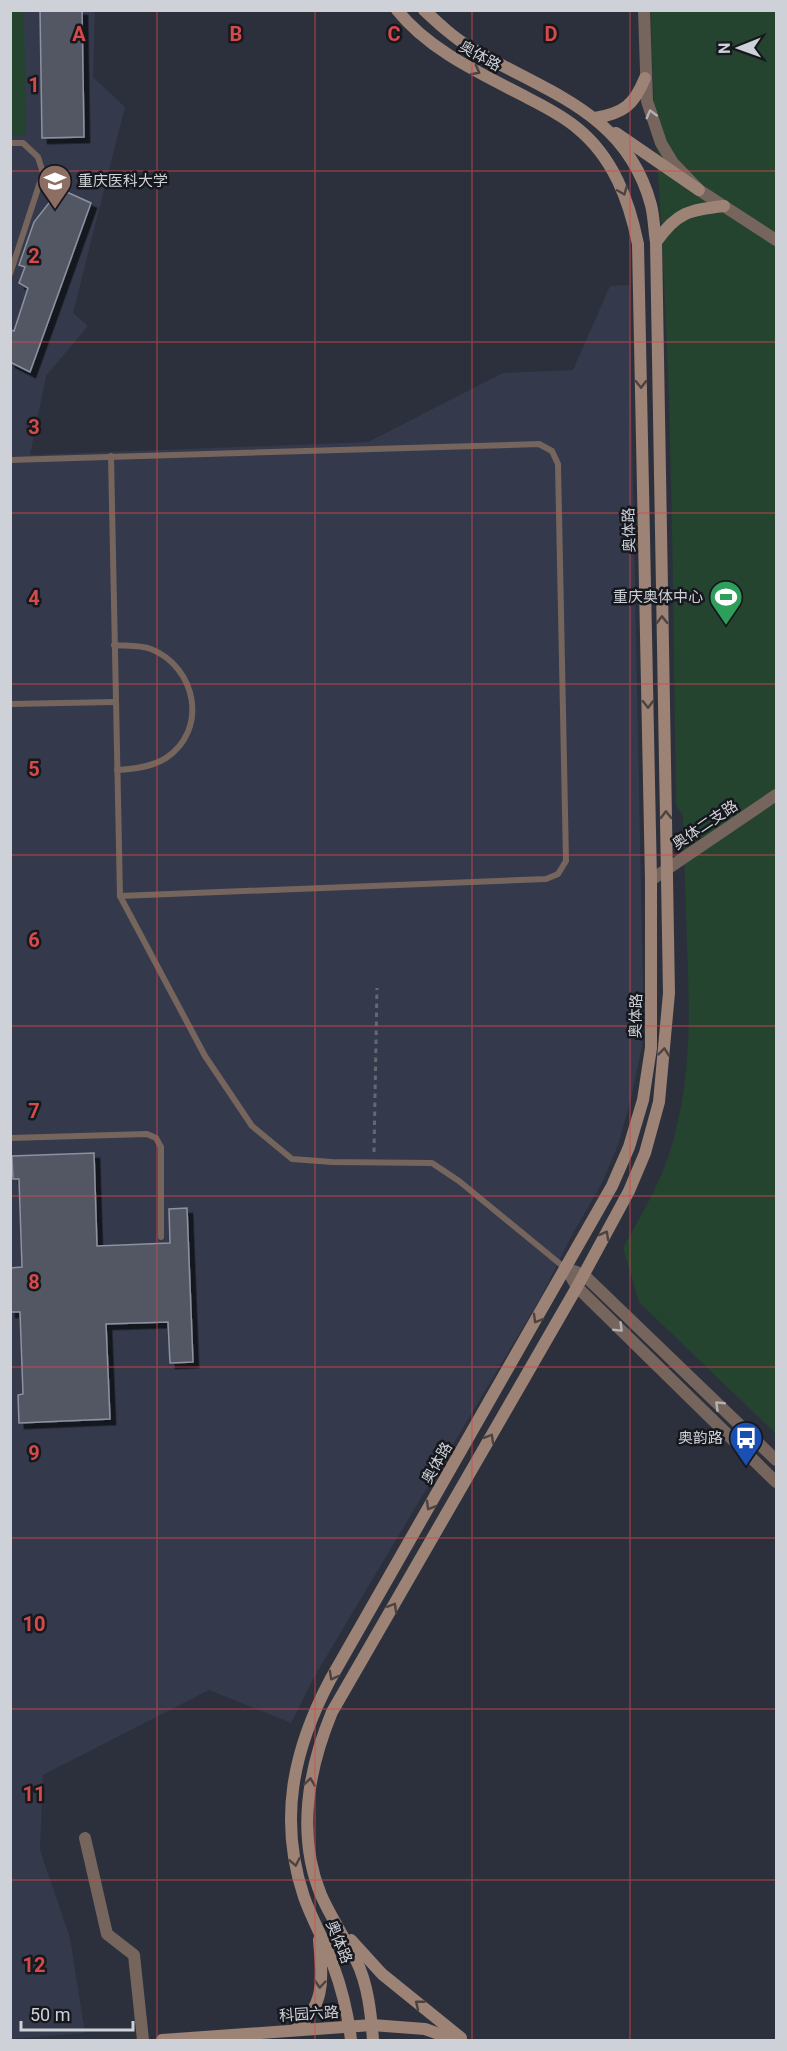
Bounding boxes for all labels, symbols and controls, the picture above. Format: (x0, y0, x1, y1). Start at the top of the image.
north arrow (709, 18, 769, 78)
text: A (72, 22, 86, 46)
text: B (230, 22, 242, 46)
text: C (387, 22, 401, 46)
text: D (545, 22, 558, 46)
street label: 奥体路 (456, 37, 504, 75)
text: N (715, 42, 734, 54)
one-way arrow (470, 64, 480, 75)
text: 1 (28, 73, 40, 97)
one-way arrow (646, 109, 658, 120)
school or university icon: 重庆医科大学 (37, 163, 73, 210)
place label: 重庆医科大学 (78, 172, 168, 190)
one-way arrow (616, 185, 628, 196)
text: 2 (28, 244, 40, 268)
one-way arrow (635, 379, 647, 388)
text: 3 (28, 415, 40, 439)
street label: 奥体路 (620, 507, 638, 553)
sports icon: 重庆奥体中心 (708, 579, 744, 626)
text: 4 (28, 586, 40, 610)
place label: 重庆奥体中心 (613, 588, 703, 606)
one-way arrow (656, 616, 668, 625)
one-way arrow (641, 700, 654, 709)
text: 5 (28, 757, 40, 781)
street label: 奥体二支路 (669, 797, 741, 853)
one-way arrow (660, 811, 672, 820)
text: 6 (28, 928, 40, 952)
street label: 奥体路 (627, 993, 645, 1039)
one-way arrow (657, 1047, 670, 1056)
text: 7 (28, 1099, 40, 1123)
one-way arrow (598, 1231, 609, 1242)
text: 8 (28, 1270, 40, 1294)
one-way arrow (532, 1313, 544, 1323)
one-way arrow (612, 1320, 623, 1331)
one-way arrow (716, 1401, 726, 1412)
bus stop icon: 奥韵路 (728, 1420, 764, 1467)
place label: 奥韵路 (678, 1429, 723, 1447)
one-way arrow (483, 1434, 494, 1444)
street label: 奥体路 (418, 1439, 456, 1487)
text: 9 (28, 1441, 40, 1465)
one-way arrow (425, 1500, 437, 1511)
one-way arrow (385, 1603, 397, 1613)
text: 10 (23, 1612, 45, 1636)
one-way arrow (329, 1670, 340, 1680)
one-way arrow (304, 1777, 316, 1786)
text: 11 (23, 1782, 45, 1806)
one-way arrow (288, 1857, 301, 1867)
street label: 奥体路 (322, 1918, 356, 1966)
text: 12 (23, 1953, 45, 1977)
one-way arrow (314, 1980, 327, 1989)
scale bar (21, 1994, 134, 2032)
one-way arrow (414, 2000, 425, 2011)
street label: 科园六路 (278, 2003, 340, 2025)
text: 50 m (30, 2004, 70, 2025)

